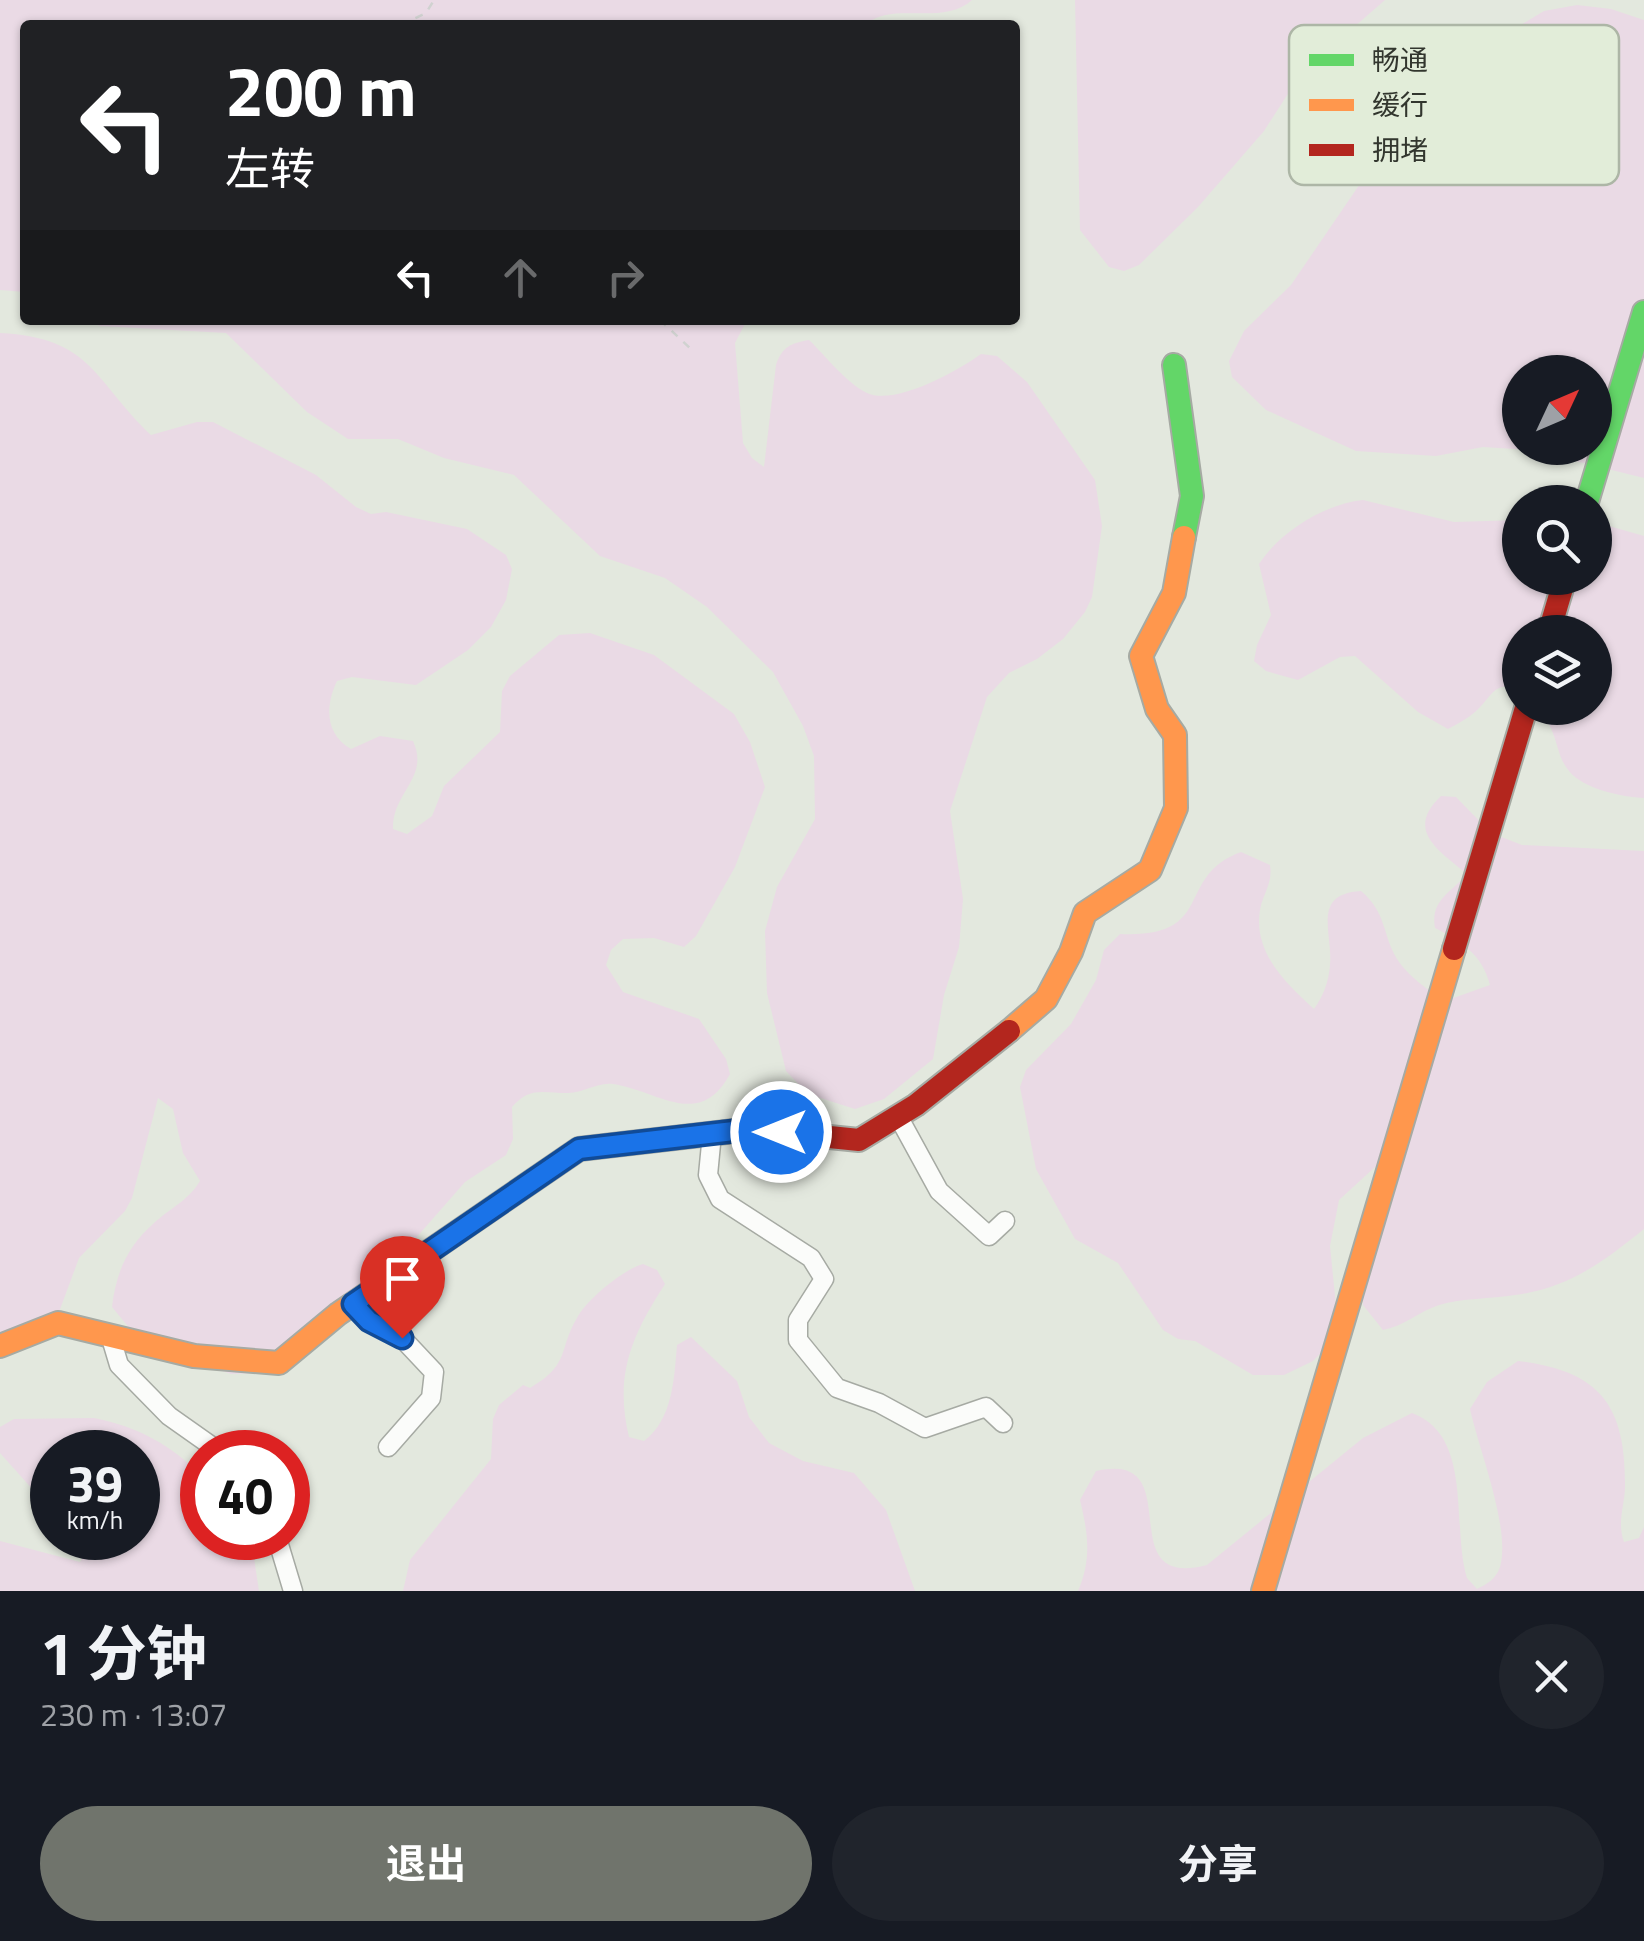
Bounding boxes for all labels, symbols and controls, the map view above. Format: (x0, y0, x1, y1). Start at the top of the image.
legend (1289, 25, 1619, 185)
text: 200 m (225, 37, 417, 143)
text: 畅通 (1372, 38, 1428, 81)
icon: left (60, 60, 190, 190)
text: 缓行 (1372, 83, 1428, 126)
text: 拥堵 (1372, 128, 1428, 171)
text: 左转 (225, 134, 315, 202)
icon: left (388, 250, 443, 305)
icon: ahead (493, 250, 548, 305)
icon: right (598, 250, 653, 305)
north arrow (1502, 355, 1612, 465)
map controls (1502, 355, 1612, 725)
button: search (1502, 485, 1612, 595)
button: layers (1502, 615, 1612, 725)
position arrow (729, 1080, 833, 1184)
pin (360, 1236, 445, 1339)
icon: arrive (375, 1251, 430, 1306)
speed limit sign: 40 (180, 1430, 310, 1560)
text: 39 (67, 1445, 123, 1521)
text: km/h (67, 1501, 123, 1539)
text: 1 分钟 (40, 1607, 207, 1698)
button: close (1499, 1624, 1604, 1729)
text: 230 m · 13:07 (40, 1690, 227, 1738)
button: 退出 (40, 1806, 812, 1921)
button: 分享 (832, 1806, 1604, 1921)

